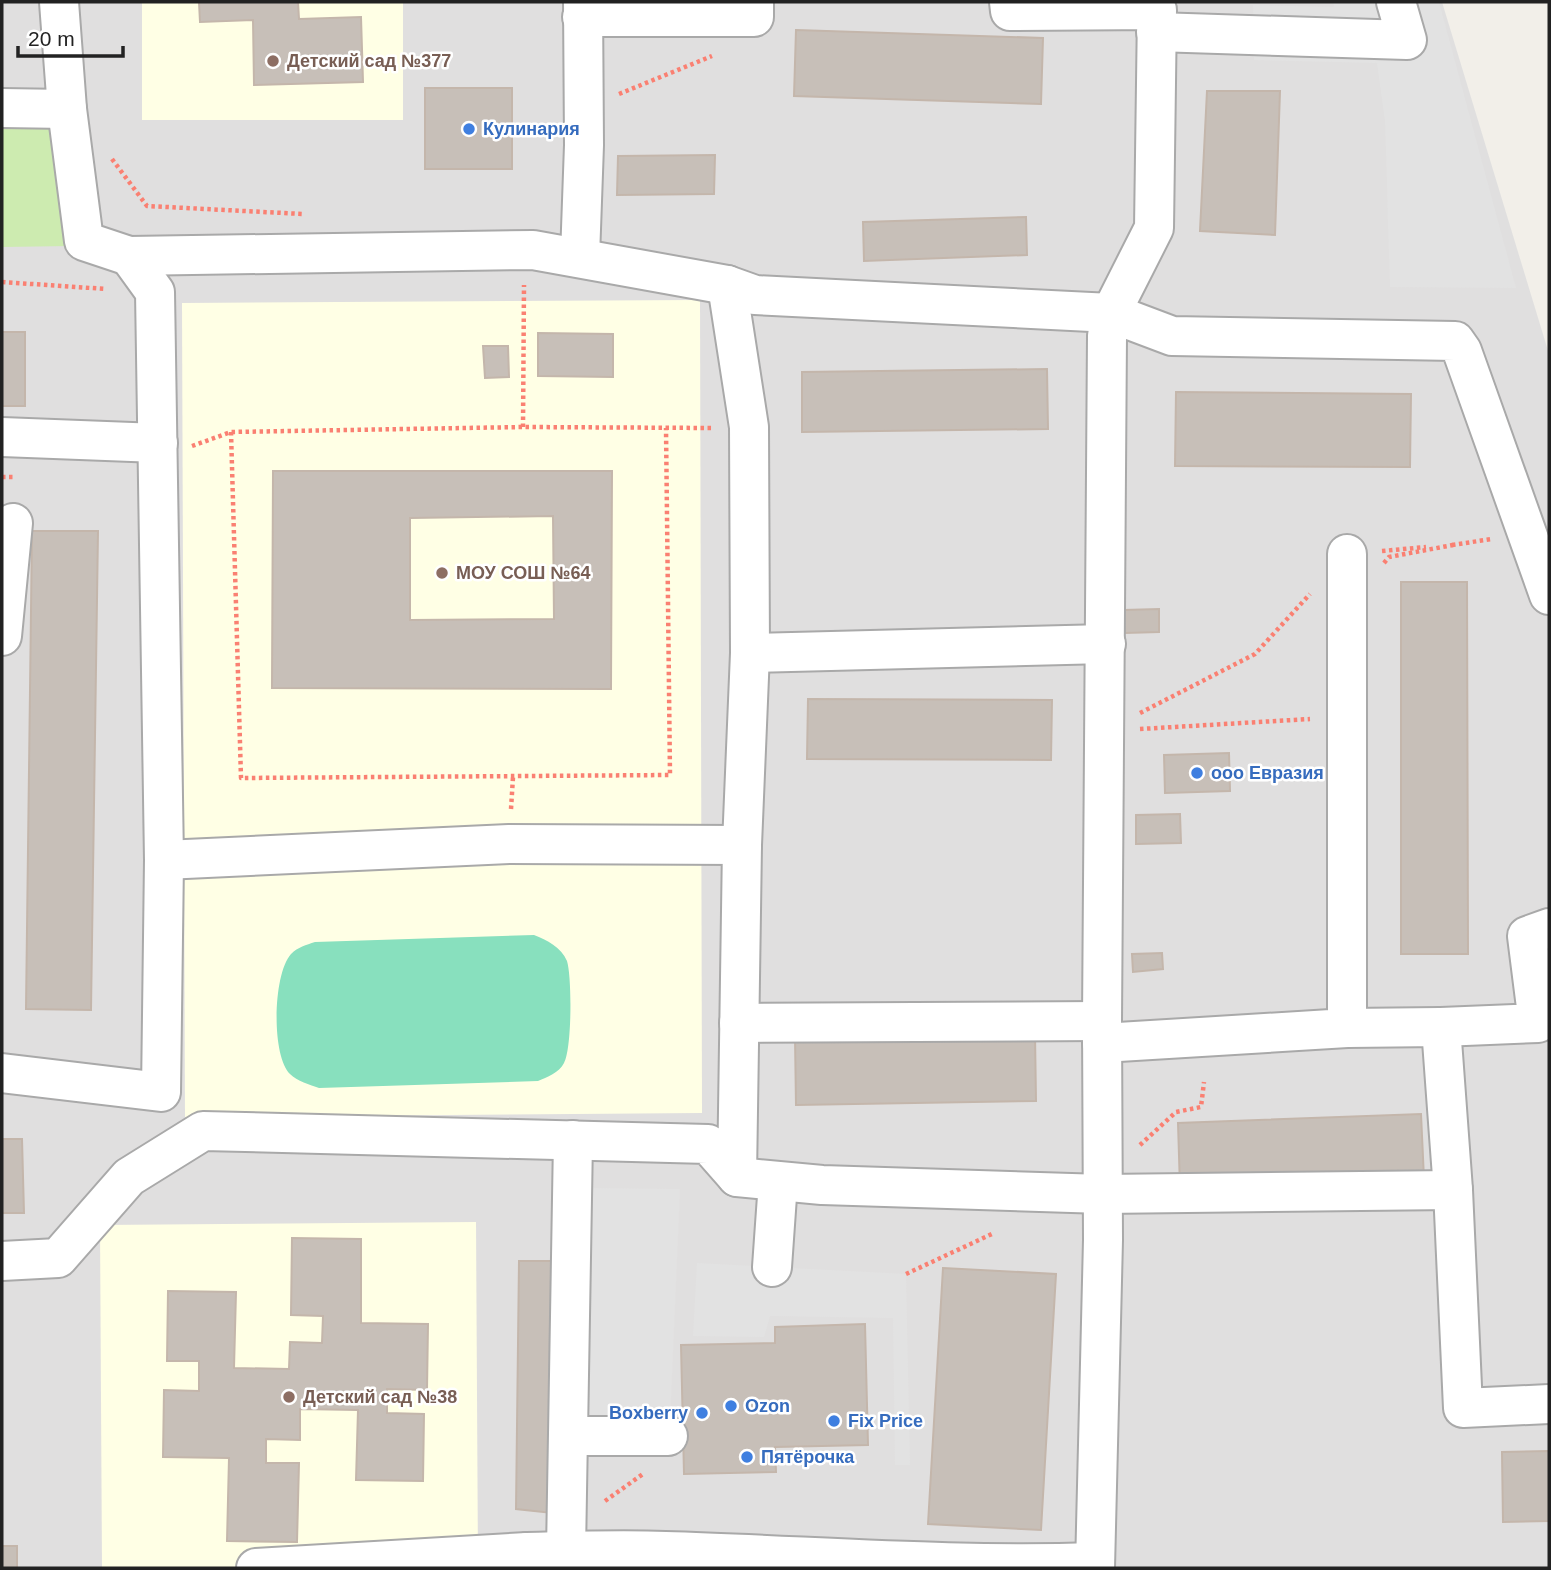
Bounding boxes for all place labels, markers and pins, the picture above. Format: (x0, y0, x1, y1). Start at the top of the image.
place label: Детский сад №377 (287, 51, 451, 71)
marker: Детский сад №377 (265, 53, 281, 69)
place label: Кулинария (483, 119, 580, 139)
marker: Кулинария (461, 121, 477, 137)
place label: МОУ СОШ №64 (456, 563, 590, 583)
marker: МОУ СОШ №64 (434, 565, 450, 581)
place label: ооо Евразия (1211, 763, 1324, 783)
marker: ооо Евразия (1189, 765, 1205, 781)
place label: Детский сад №38 (303, 1387, 457, 1407)
marker: Детский сад №38 (281, 1389, 297, 1405)
place label: Ozon (745, 1396, 790, 1416)
marker: Ozon (723, 1398, 739, 1414)
place label: Boxberry (609, 1403, 688, 1423)
marker: Boxberry (694, 1405, 710, 1421)
place label: Fix Price (848, 1411, 923, 1431)
marker: Fix Price (826, 1413, 842, 1429)
place label: Пятёрочка (761, 1447, 855, 1467)
marker: Пятёрочка (739, 1449, 755, 1465)

